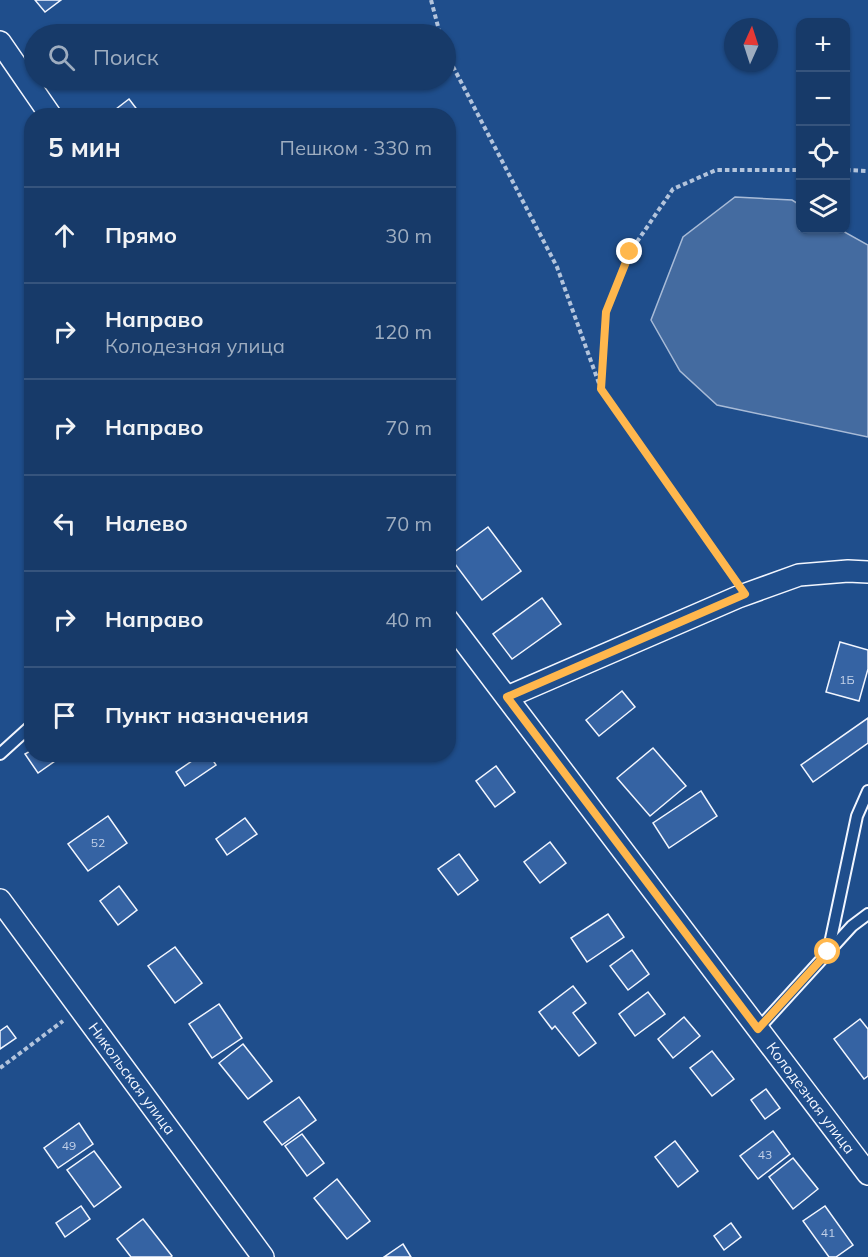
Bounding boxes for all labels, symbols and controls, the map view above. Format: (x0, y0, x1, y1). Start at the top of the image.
north arrow (724, 18, 778, 72)
map controls (796, 18, 850, 234)
button: + (796, 18, 850, 72)
search box (24, 24, 456, 90)
icon: search (45, 41, 78, 74)
text: Поиск (93, 43, 159, 71)
button: − (796, 72, 850, 126)
button: locate (796, 126, 850, 180)
text: 5 мин (48, 131, 121, 164)
text: Пешком · 330 m (280, 135, 432, 160)
button: layers (796, 180, 850, 234)
icon: ahead (48, 219, 81, 252)
text: Прямо (105, 221, 177, 249)
text: 30 m (385, 223, 432, 248)
route end (616, 238, 642, 264)
text: Направо (105, 305, 203, 333)
icon: right (48, 315, 81, 348)
text: 120 m (373, 319, 432, 344)
text: Колодезная улица (105, 333, 285, 358)
icon: right (48, 411, 81, 444)
text: Направо (105, 413, 203, 441)
text: 70 m (385, 415, 432, 440)
icon: left (48, 507, 81, 540)
text: Налево (105, 509, 188, 537)
text: 70 m (385, 511, 432, 536)
icon: right (48, 603, 81, 636)
text: Направо (105, 605, 203, 633)
text: 40 m (385, 607, 432, 632)
house number: 1Б (839, 672, 855, 687)
icon: arrive (48, 699, 81, 732)
text: Пункт назначения (105, 701, 309, 729)
house number: 52 (91, 835, 105, 850)
route start (814, 938, 840, 964)
street label: Никольская улица (84, 1019, 180, 1138)
street label: Колодезная улица (763, 1038, 859, 1157)
house number: 49 (62, 1138, 76, 1153)
house number: 43 (758, 1147, 772, 1162)
house number: 41 (821, 1225, 835, 1240)

